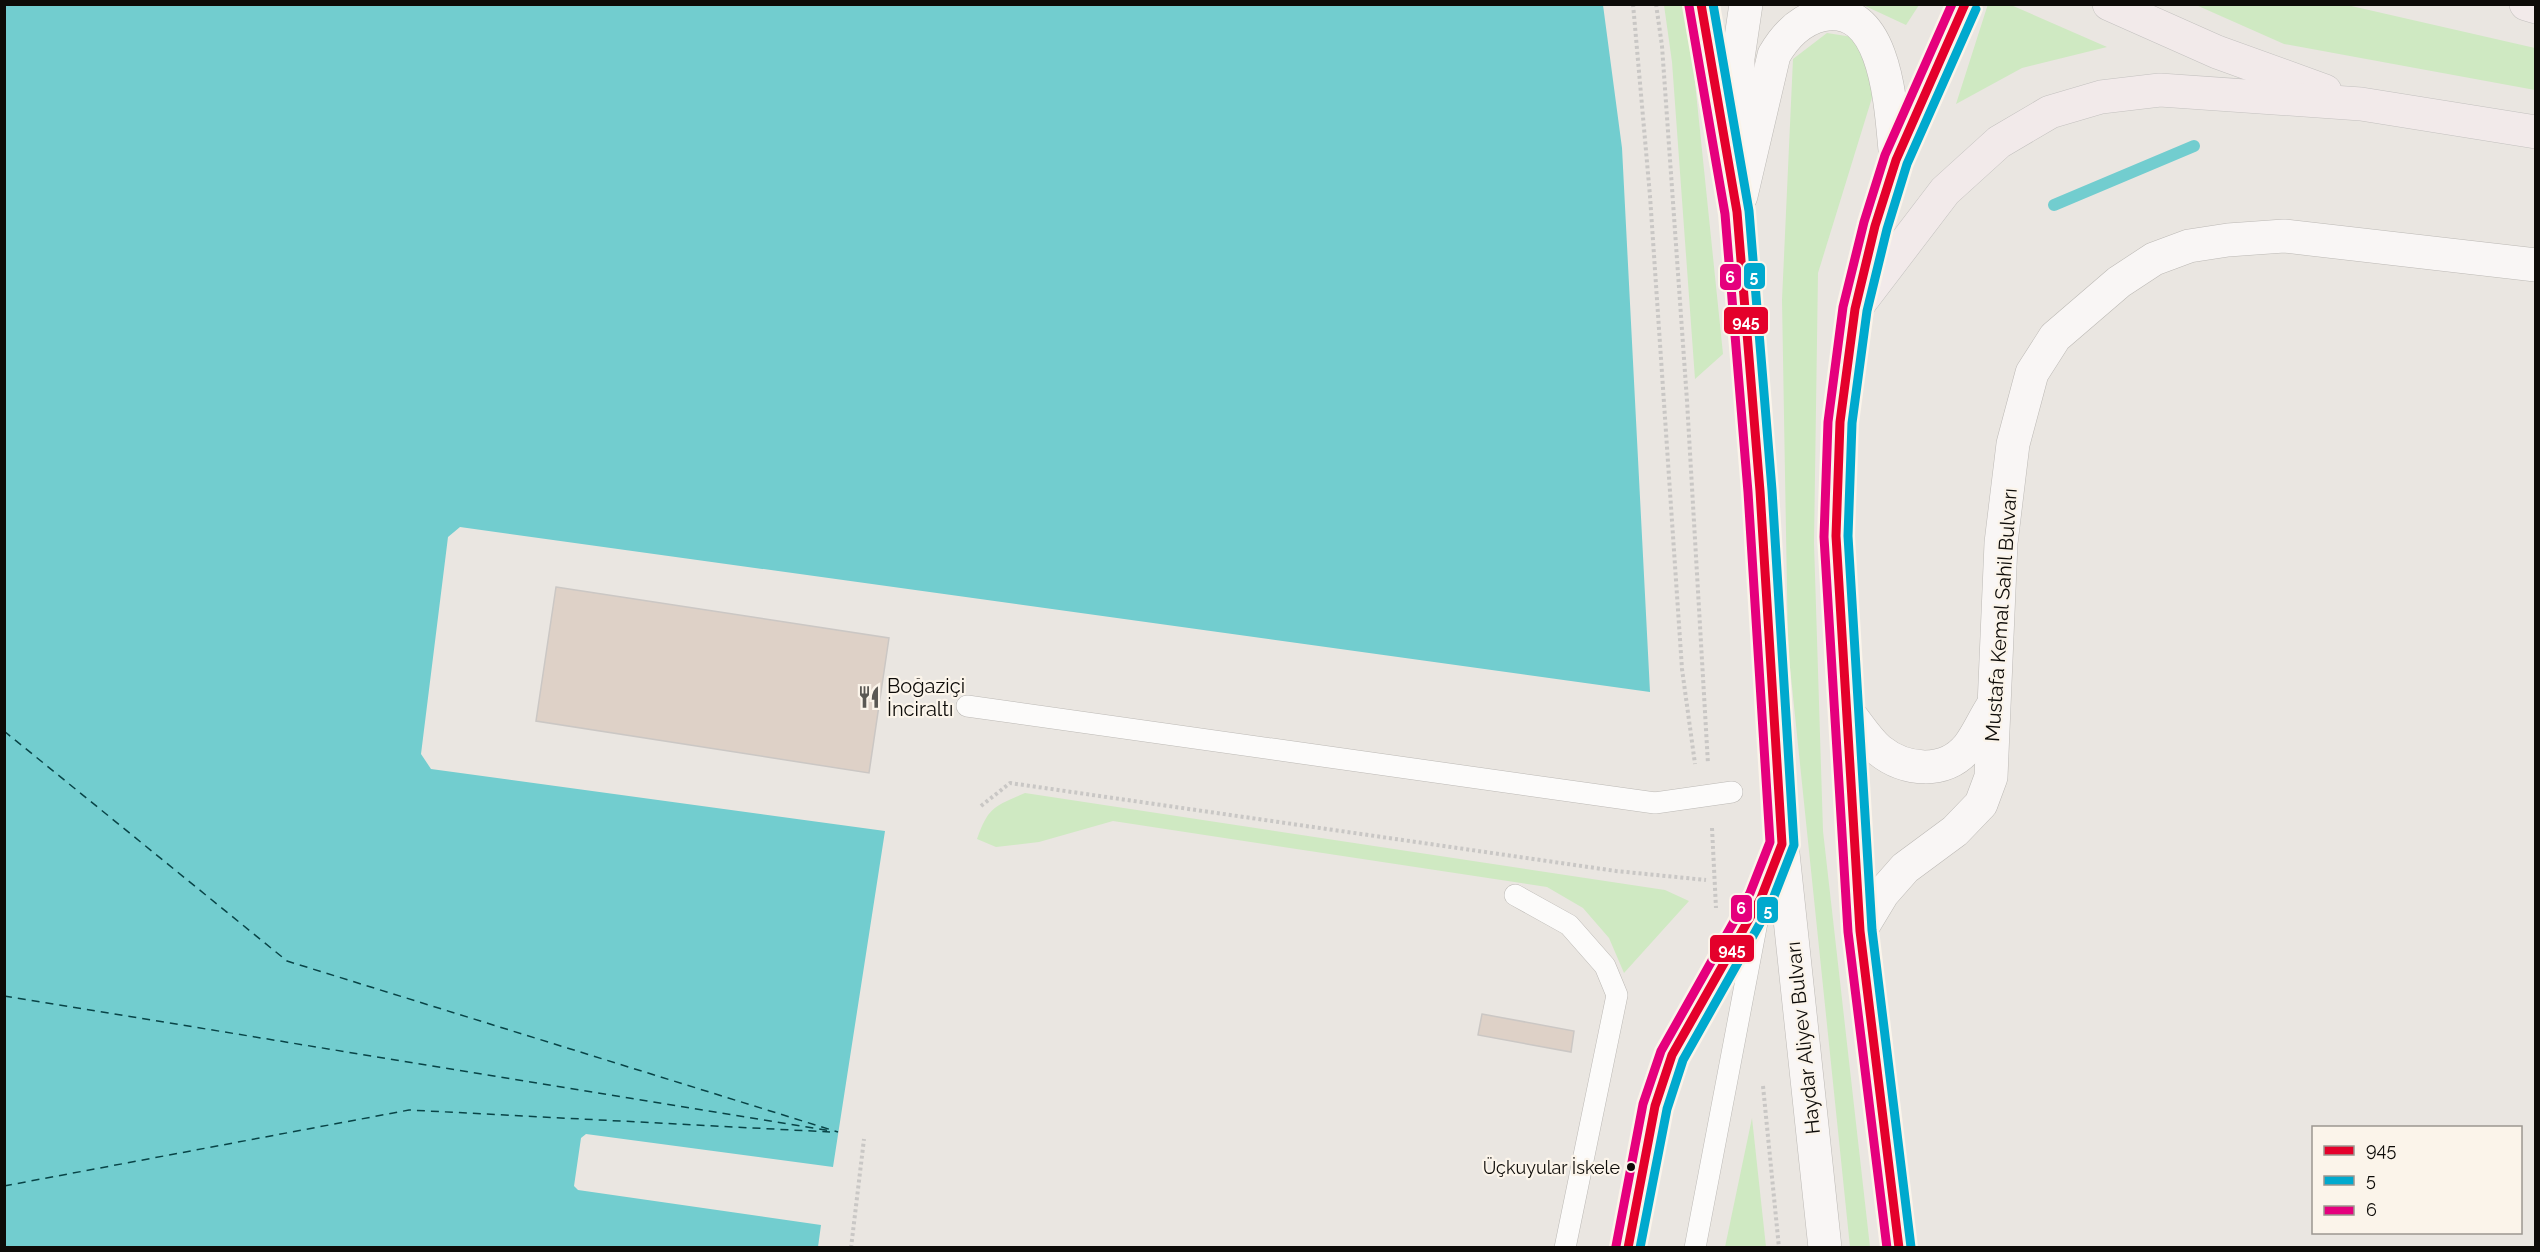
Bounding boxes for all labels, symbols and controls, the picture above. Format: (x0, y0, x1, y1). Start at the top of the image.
line badge: 5 (1743, 262, 1766, 290)
line badge: 6 (1719, 263, 1742, 291)
text: 5 (1750, 267, 1759, 286)
text: 6 (1725, 268, 1735, 287)
line badge: 945 (1723, 306, 1769, 335)
text: 945 (1732, 312, 1760, 331)
street label: Mustafa Kemal Sahil Bulvarı (1980, 487, 2022, 743)
place label: Boğaziçi İnciraltı (887, 674, 965, 721)
restaurant icon: Boğaziçi İnciraltı (856, 684, 882, 710)
line badge: 6 (1730, 894, 1753, 923)
line badge: 5 (1756, 896, 1779, 924)
text: 6 (1736, 899, 1746, 918)
text: 5 (1764, 901, 1773, 920)
line badge: 945 (1709, 934, 1755, 963)
text: 945 (1718, 940, 1746, 959)
street label: Haydar Aliyev Bulvarı (1781, 941, 1825, 1135)
legend (2312, 1126, 2522, 1234)
text: 945 (2366, 1139, 2396, 1160)
place label: Üçkuyular İskele (1483, 1157, 1620, 1178)
marker: Üçkuyular İskele (1625, 1161, 1637, 1173)
text: 5 (2366, 1169, 2376, 1190)
text: 6 (2366, 1199, 2377, 1220)

